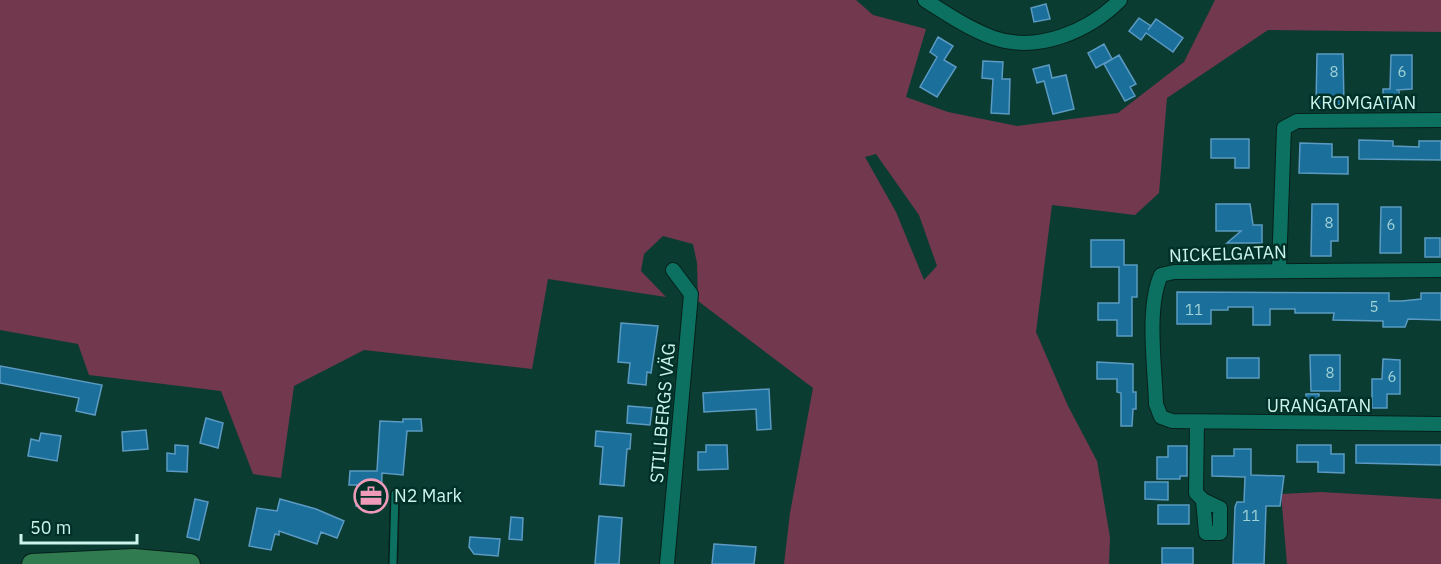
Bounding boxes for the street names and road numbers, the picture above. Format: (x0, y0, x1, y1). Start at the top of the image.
street label: KROMGATAN (1310, 91, 1416, 114)
street label: NICKELGATAN (1169, 240, 1287, 267)
street label: STILLBERGS VÄG (645, 342, 680, 484)
street label: URANGATAN (1267, 394, 1371, 417)

